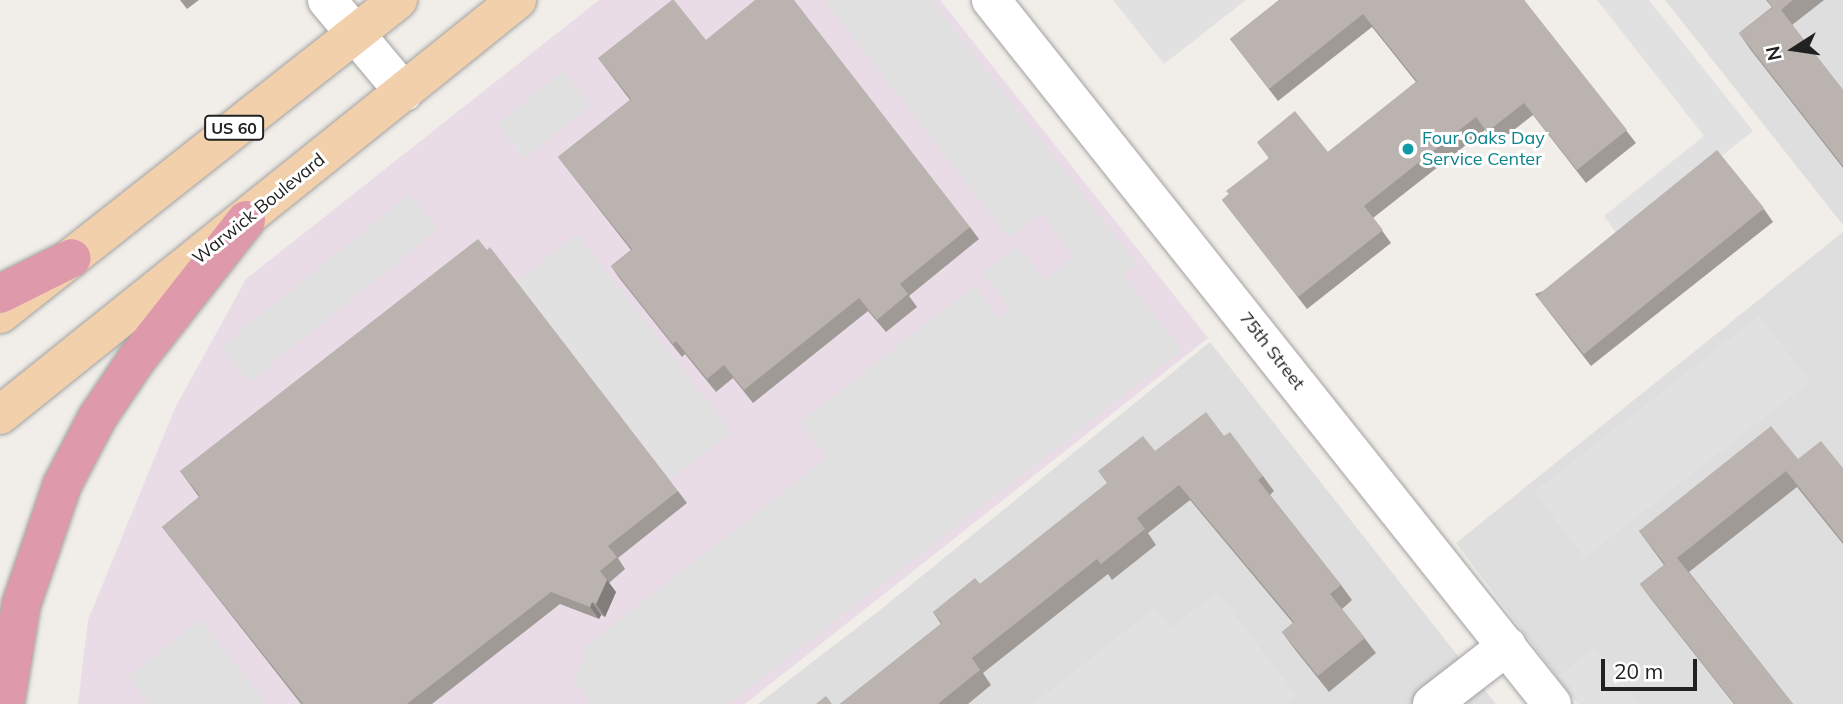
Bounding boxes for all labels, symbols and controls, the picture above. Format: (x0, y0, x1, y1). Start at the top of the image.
north arrow (1759, 14, 1829, 84)
text: N (1760, 44, 1787, 63)
road number: US 60 (202, 116, 266, 140)
place label: Four Oaks Day Service Center (1422, 128, 1545, 170)
marker: Four Oaks Day Service Center (1400, 141, 1416, 157)
street label: Warwick Boulevard (189, 149, 329, 269)
street label: 75th Street (1235, 308, 1309, 394)
scale bar (1605, 644, 1701, 688)
text: 20 m (1614, 658, 1663, 684)

